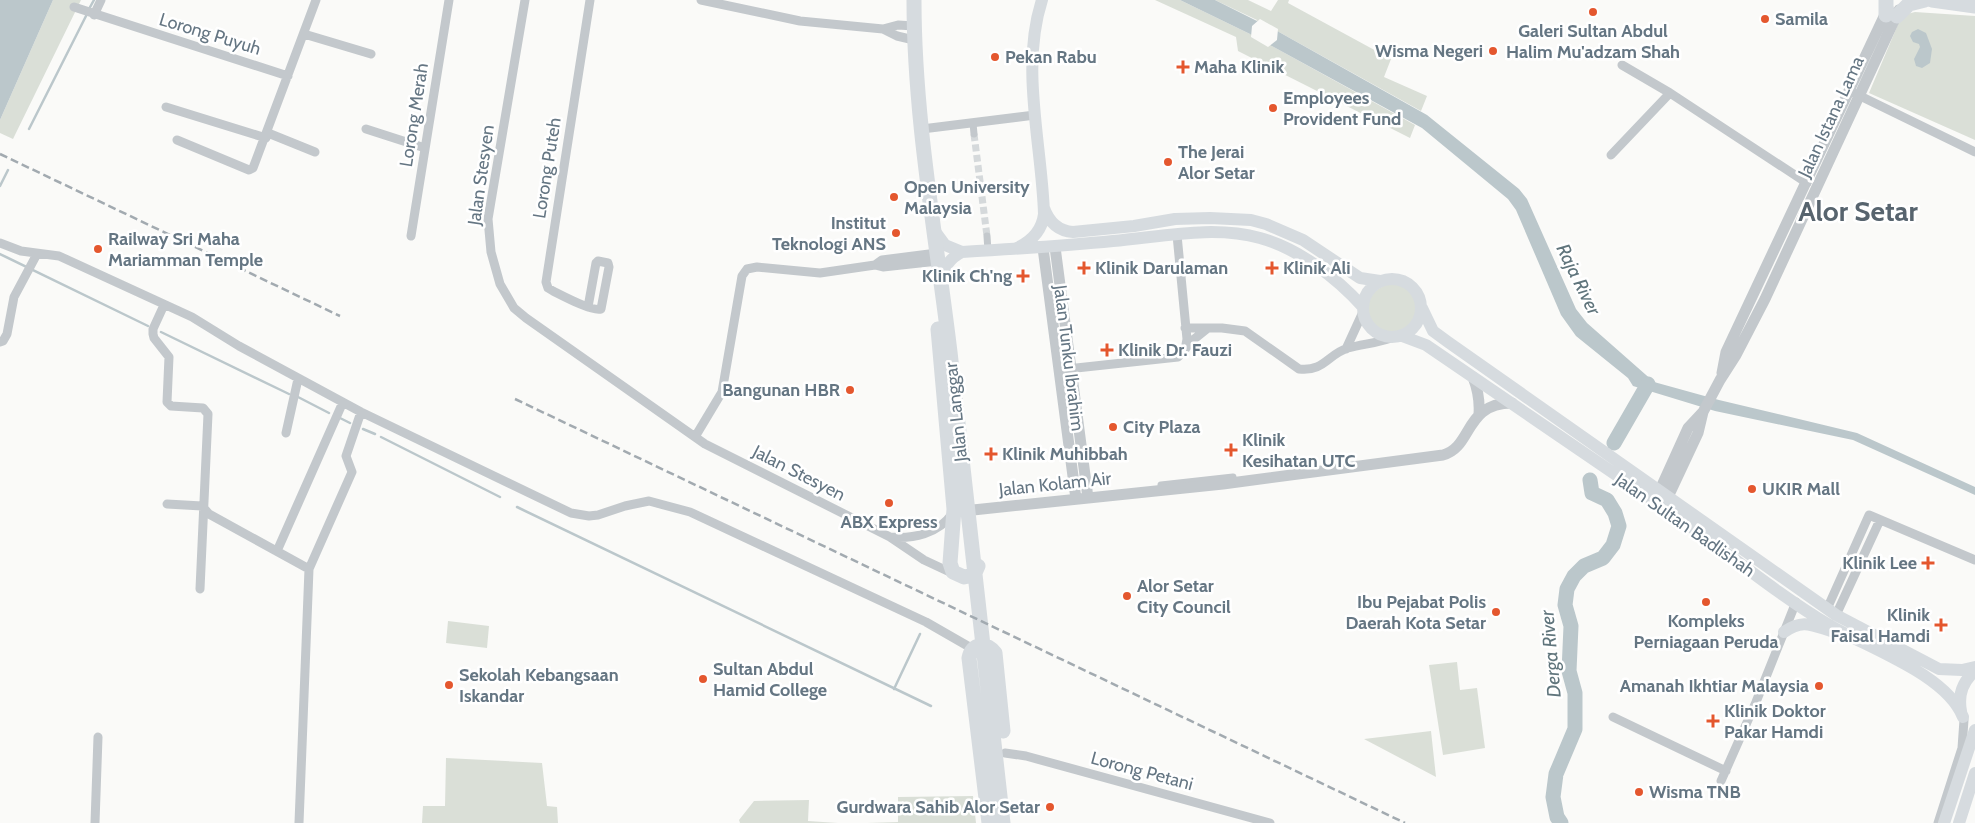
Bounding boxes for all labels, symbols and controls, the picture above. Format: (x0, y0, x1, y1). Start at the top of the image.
marker: Galeri Sultan Abdul Halim Mu'adzam Shah (1587, 6, 1599, 18)
street label: Lorong Puyuh (157, 8, 263, 60)
place label: Samila (1775, 8, 1828, 30)
marker: Samila (1759, 13, 1771, 25)
place label: Galeri Sultan Abdul Halim Mu'adzam Shah (1506, 20, 1680, 63)
place label: Wisma Negeri (1375, 40, 1483, 62)
marker: Wisma Negeri (1487, 45, 1499, 57)
place label: Pekan Rabu (1005, 46, 1097, 68)
marker: Pekan Rabu (989, 51, 1001, 63)
street label: Jalan Istana Lama (1793, 52, 1869, 182)
place label: Maha Klinik (1194, 56, 1284, 78)
marker: Maha Klinik (1176, 60, 1190, 74)
street label: Lorong Merah (395, 62, 433, 168)
place label: Employees Provident Fund (1283, 87, 1401, 130)
marker: Employees Provident Fund (1267, 102, 1279, 114)
street label: Lorong Puteh (528, 116, 566, 220)
street label: Jalan Stesyen (463, 123, 499, 228)
place label: The Jerai Alor Setar (1178, 141, 1255, 184)
marker: The Jerai Alor Setar (1162, 156, 1174, 168)
place label: Open University Malaysia (904, 176, 1030, 219)
marker: Open University Malaysia (888, 191, 900, 203)
district label: Alor Setar (1798, 194, 1918, 228)
place label: Institut Teknologi ANS (772, 212, 886, 255)
marker: Institut Teknologi ANS (890, 227, 902, 239)
place label: Railway Sri Maha Mariamman Temple (108, 228, 263, 271)
water label: Raja River (1551, 240, 1606, 320)
marker: Railway Sri Maha Mariamman Temple (92, 243, 104, 255)
place label: Klinik Darulaman (1095, 257, 1228, 279)
place label: Klinik Ali (1283, 257, 1351, 279)
marker: Klinik Darulaman (1077, 261, 1091, 275)
marker: Klinik Ali (1265, 261, 1279, 275)
place label: Klinik Ch'ng (922, 265, 1012, 287)
marker: Klinik Ch'ng (1016, 269, 1030, 283)
street label: Jalan Tunku Ibrahim (1049, 283, 1089, 432)
place label: Klinik Dr. Fauzi (1118, 339, 1232, 361)
marker: Klinik Dr. Fauzi (1100, 343, 1114, 357)
street label: Jalan Langgar (940, 361, 972, 464)
place label: Bangunan HBR (722, 379, 841, 401)
marker: Bangunan HBR (844, 384, 856, 396)
place label: City Plaza (1123, 416, 1200, 438)
marker: City Plaza (1107, 421, 1119, 433)
place label: Klinik Kesihatan UTC (1242, 429, 1355, 472)
street label: Jalan Stesyen (748, 440, 849, 506)
place label: Klinik Muhibbah (1002, 443, 1128, 465)
marker: Klinik Kesihatan UTC (1224, 443, 1238, 457)
marker: Klinik Muhibbah (984, 447, 998, 461)
street label: Jalan Kolam Air (997, 467, 1113, 501)
street label: Jalan Sultan Badlishah (1610, 468, 1759, 582)
place label: UKIR Mall (1762, 478, 1840, 500)
marker: UKIR Mall (1746, 483, 1758, 495)
marker: ABX Express (883, 497, 895, 509)
place label: ABX Express (840, 511, 938, 533)
place label: Klinik Lee (1842, 552, 1917, 574)
marker: Klinik Lee (1921, 556, 1935, 570)
place label: Alor Setar City Council (1137, 575, 1231, 618)
marker: Alor Setar City Council (1121, 590, 1133, 602)
place label: Ibu Pejabat Polis Daerah Kota Setar (1345, 591, 1486, 634)
marker: Kompleks Perniagaan Peruda (1700, 596, 1712, 608)
place label: Klinik Faisal Hamdi (1830, 604, 1930, 647)
marker: Ibu Pejabat Polis Daerah Kota Setar (1490, 606, 1502, 618)
water label: Derga River (1535, 608, 1566, 699)
place label: Kompleks Perniagaan Peruda (1634, 610, 1778, 653)
marker: Klinik Faisal Hamdi (1934, 618, 1948, 632)
place label: Sultan Abdul Hamid College (713, 658, 827, 701)
place label: Sekolah Kebangsaan Iskandar (459, 664, 619, 707)
marker: Sultan Abdul Hamid College (697, 673, 709, 685)
place label: Amanah Ikhtiar Malaysia (1620, 675, 1809, 697)
marker: Sekolah Kebangsaan Iskandar (443, 679, 455, 691)
marker: Amanah Ikhtiar Malaysia (1813, 680, 1825, 692)
place label: Klinik Doktor Pakar Hamdi (1724, 700, 1826, 743)
marker: Klinik Doktor Pakar Hamdi (1706, 714, 1720, 728)
street label: Lorong Petani (1088, 747, 1196, 795)
place label: Wisma TNB (1649, 781, 1741, 803)
marker: Wisma TNB (1633, 786, 1645, 798)
place label: Gurdwara Sahib Alor Setar (837, 796, 1040, 818)
marker: Gurdwara Sahib Alor Setar (1044, 801, 1056, 813)

